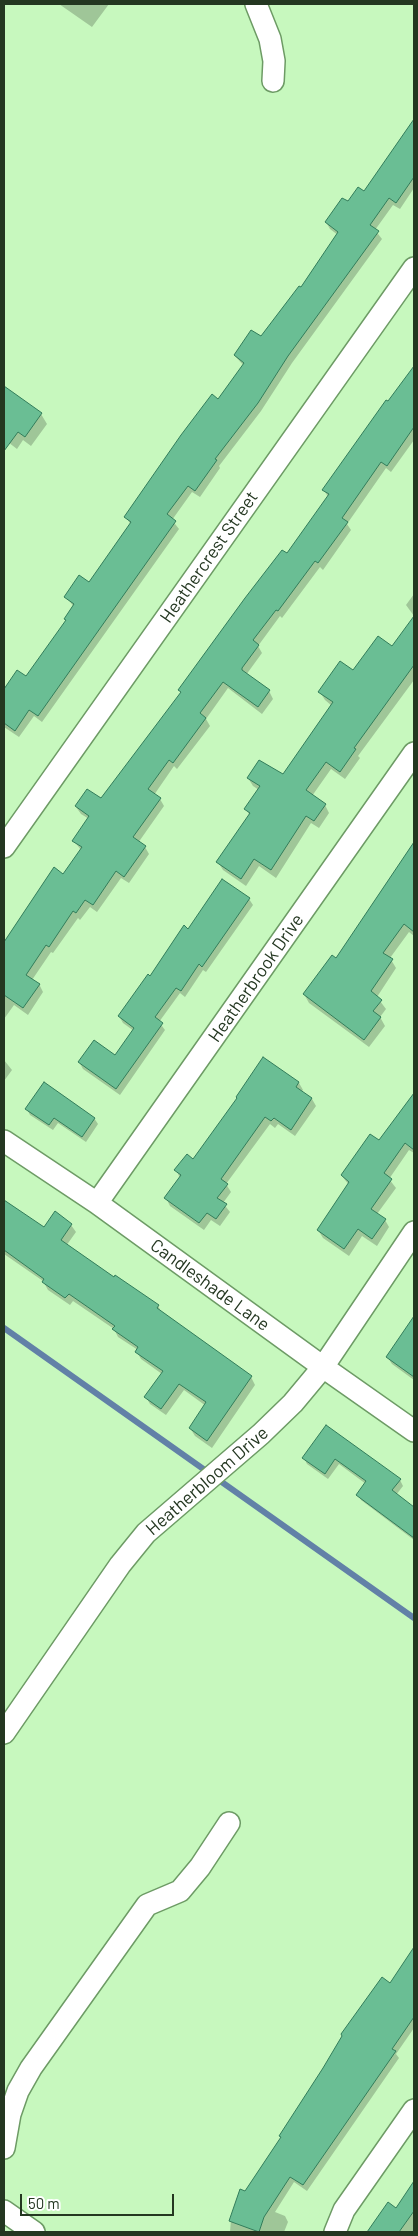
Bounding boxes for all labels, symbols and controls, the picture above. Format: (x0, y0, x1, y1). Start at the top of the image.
street label: Heathercrest Street (155, 487, 263, 627)
street label: Heatherbrook Drive (204, 910, 308, 1046)
street label: Candleshade Lane (146, 1234, 274, 1336)
street label: Heatherbloom Drive (141, 1422, 273, 1540)
scale bar (22, 2184, 176, 2216)
text: 50 m (28, 2194, 60, 2212)

